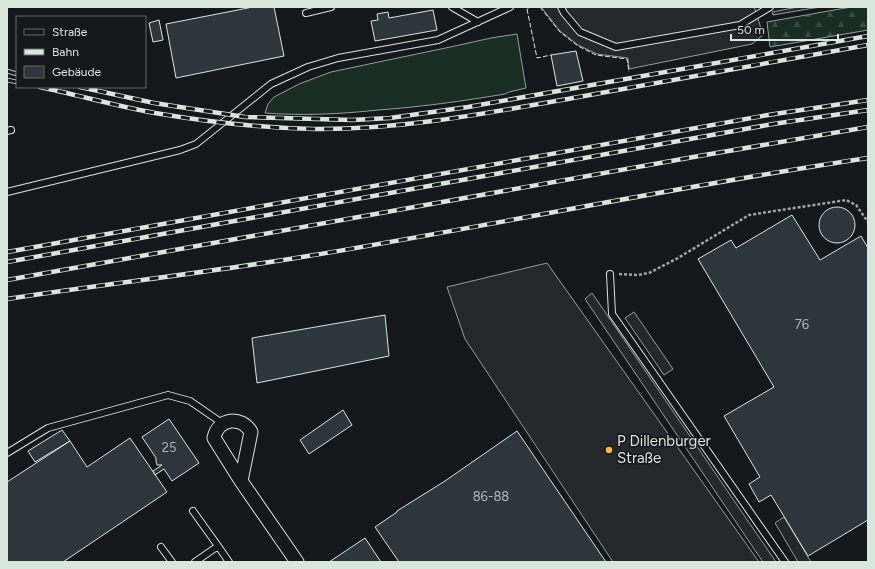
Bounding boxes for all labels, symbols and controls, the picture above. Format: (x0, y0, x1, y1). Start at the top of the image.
legend (16, 16, 146, 88)
scale bar (731, 16, 838, 42)
text: 50 m (737, 23, 765, 37)
text: Straße (52, 25, 88, 39)
text: Bahn (52, 45, 79, 59)
text: Gebäude (52, 65, 102, 79)
house number: 76 (795, 317, 809, 332)
place label: P Dillenburger Straße (617, 432, 711, 467)
house number: 25 (162, 440, 176, 455)
marker: P Dillenburger Straße (604, 445, 614, 455)
house number: 86-88 (473, 489, 509, 504)

